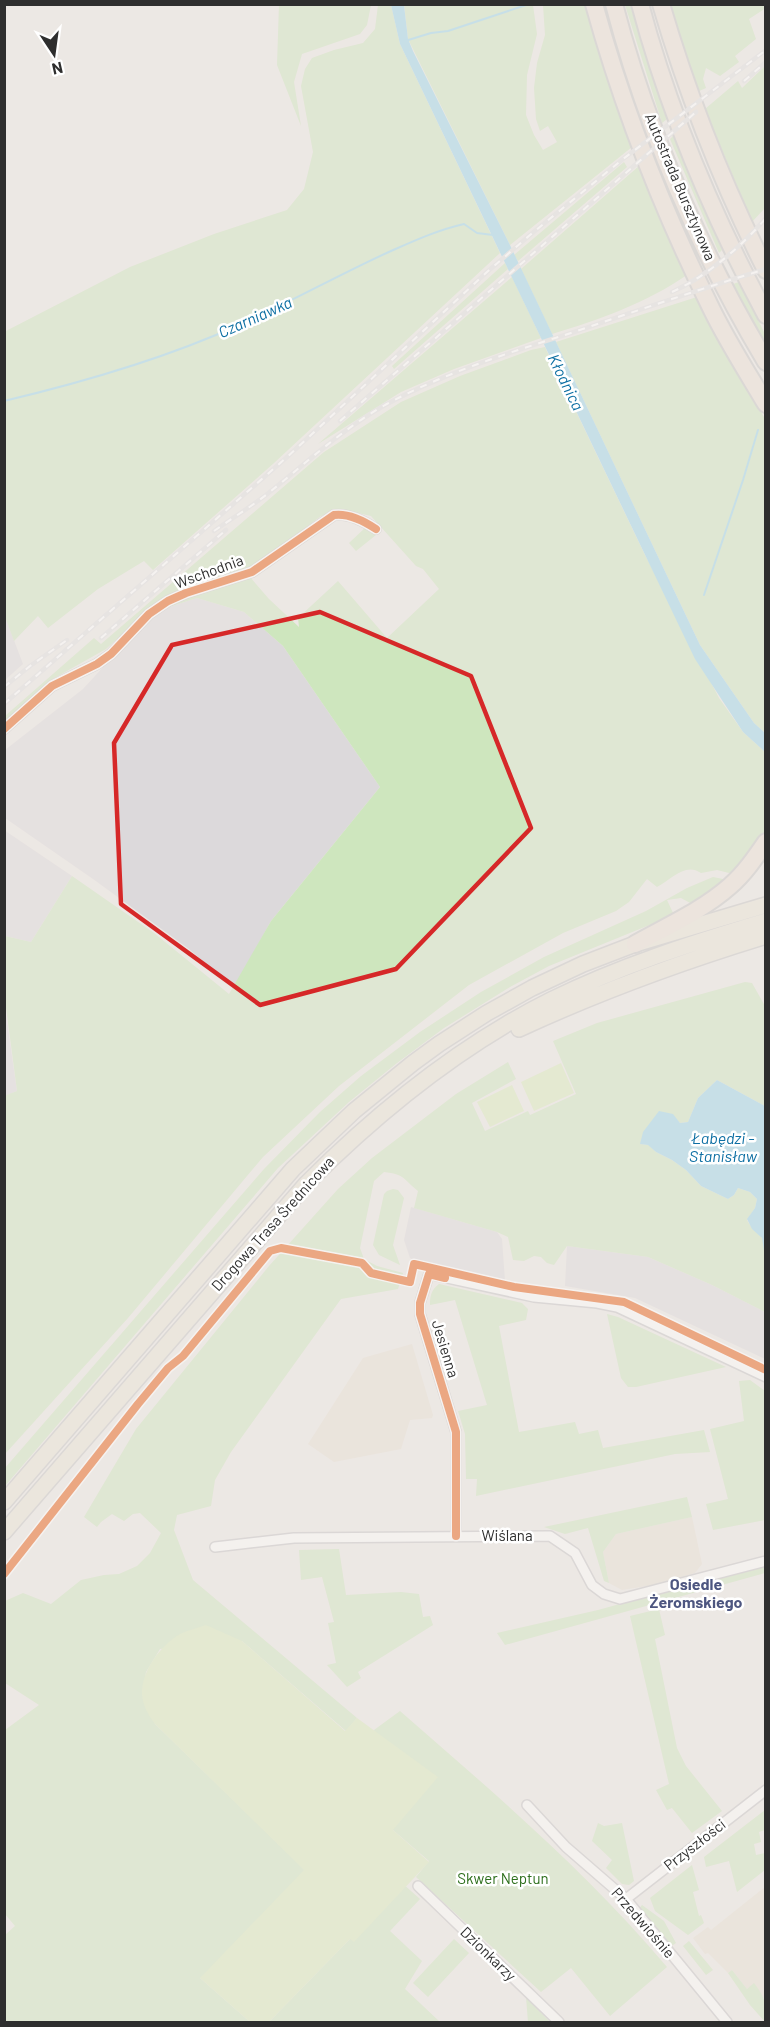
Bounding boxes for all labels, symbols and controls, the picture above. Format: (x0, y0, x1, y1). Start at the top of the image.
north arrow (24, 24, 84, 84)
text: N (50, 59, 65, 80)
street label: Autostrada Bursztynowa (642, 110, 720, 263)
water label: Czarniawka (215, 292, 294, 341)
water label: Kłodnica (545, 350, 588, 413)
street label: Wschodnia (172, 550, 245, 592)
water label: Łabędzi - Stanisław (689, 1128, 758, 1165)
street label: Drogowa Trasa Średnicowa (207, 1152, 337, 1294)
street label: Jesienna (429, 1318, 463, 1380)
street label: Wiślana (481, 1526, 533, 1544)
district label: Osiedle Żeromskiego (649, 1574, 743, 1611)
street label: Przyszłości (660, 1814, 729, 1874)
park label: Skwer Neptun (457, 1869, 549, 1887)
street label: Przedwiośnie (608, 1884, 679, 1961)
street label: Dzionkarzy (457, 1922, 520, 1984)

